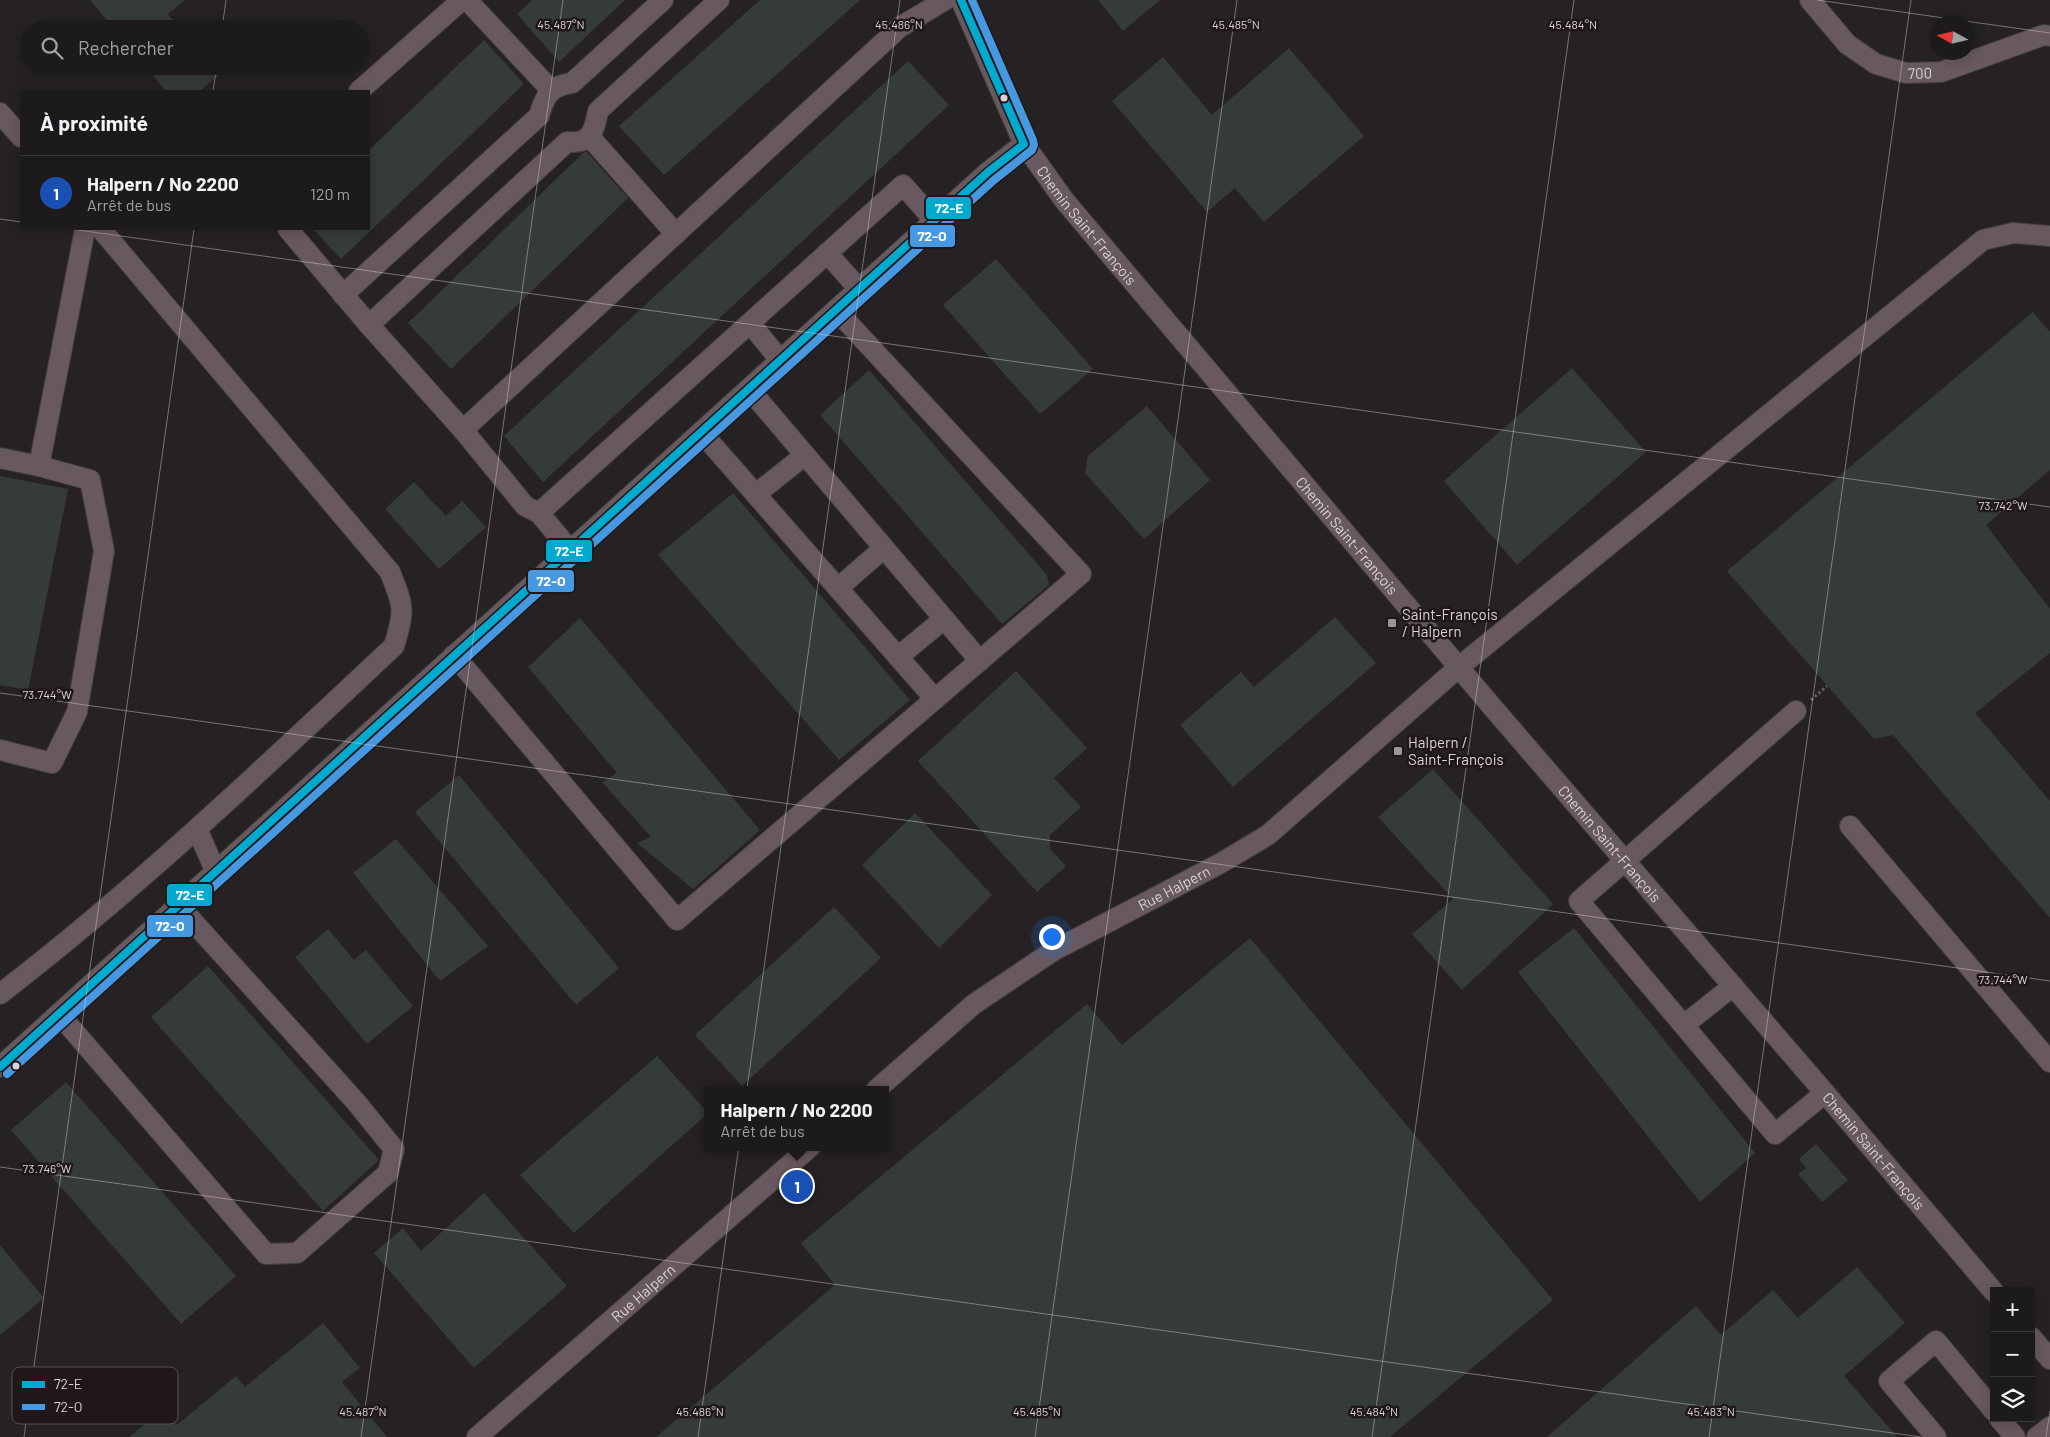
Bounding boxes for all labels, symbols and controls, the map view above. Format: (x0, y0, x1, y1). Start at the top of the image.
north arrow (1930, 15, 1975, 60)
text: 45.487°N (537, 17, 585, 31)
text: 45.486°N (875, 17, 923, 31)
text: 45.485°N (1212, 17, 1260, 31)
text: 45.484°N (1549, 17, 1597, 31)
search box (20, 20, 370, 75)
icon: search (38, 34, 66, 62)
text: Rechercher (78, 36, 174, 59)
street label: 700 (1908, 63, 1932, 82)
unlabelled marker (999, 93, 1009, 103)
text: À proximité (40, 110, 148, 135)
street label: Chemin Saint-François (1033, 162, 1141, 288)
text: Halpern / No 2200 (87, 172, 239, 195)
text: 1 (53, 184, 59, 203)
text: 120 m (310, 184, 350, 203)
text: Arrêt de bus (87, 195, 171, 214)
line badge: 72-E (925, 196, 972, 220)
text: 72-E (935, 199, 963, 216)
line badge: 72-O (909, 224, 956, 248)
text: 72-O (917, 227, 947, 244)
street label: Chemin Saint-François (1293, 473, 1402, 598)
text: 73.742°W (1978, 498, 2028, 512)
line badge: 72-E (545, 539, 593, 563)
text: 72-E (555, 542, 583, 559)
line badge: 72-O (527, 569, 575, 593)
text: 72-O (536, 572, 566, 589)
place label: Saint-François / Halpern (1402, 605, 1498, 640)
marker: Saint-François / Halpern (1386, 617, 1398, 629)
text: 73.744°W (22, 687, 72, 701)
place label: Halpern / Saint-François (1408, 733, 1504, 768)
marker: Halpern / Saint-François (1392, 745, 1404, 757)
street label: Chemin Saint-François (1555, 782, 1665, 906)
street label: Rue Halpern (1135, 861, 1213, 914)
line badge: 72-E (166, 883, 213, 907)
text: 72-E (176, 886, 204, 903)
line badge: 72-O (146, 914, 194, 938)
text: 72-O (155, 917, 185, 934)
your location (1039, 924, 1065, 950)
text: 73.744°W (1978, 972, 2028, 986)
unlabelled marker (11, 1061, 21, 1071)
popup (704, 1086, 889, 1151)
street label: Chemin Saint-François (1819, 1088, 1929, 1213)
text: Halpern / No 2200 (721, 1098, 872, 1121)
text: Arrêt de bus (721, 1121, 805, 1140)
text: 73.746°W (23, 1161, 72, 1175)
pin: 1 (781, 1167, 813, 1205)
street label: Rue Halpern (607, 1260, 679, 1325)
map controls (1990, 1287, 2035, 1422)
button: + (1990, 1287, 2035, 1332)
button: − (1990, 1332, 2035, 1377)
legend (12, 1367, 178, 1424)
text: 72-E (54, 1375, 82, 1392)
button: layers (1990, 1377, 2035, 1422)
text: 72-O (54, 1398, 82, 1415)
text: 45.487°N (339, 1404, 387, 1418)
text: 45.486°N (676, 1404, 724, 1418)
text: 45.485°N (1013, 1404, 1061, 1418)
text: 45.484°N (1350, 1404, 1398, 1418)
text: 45.483°N (1687, 1404, 1735, 1418)

